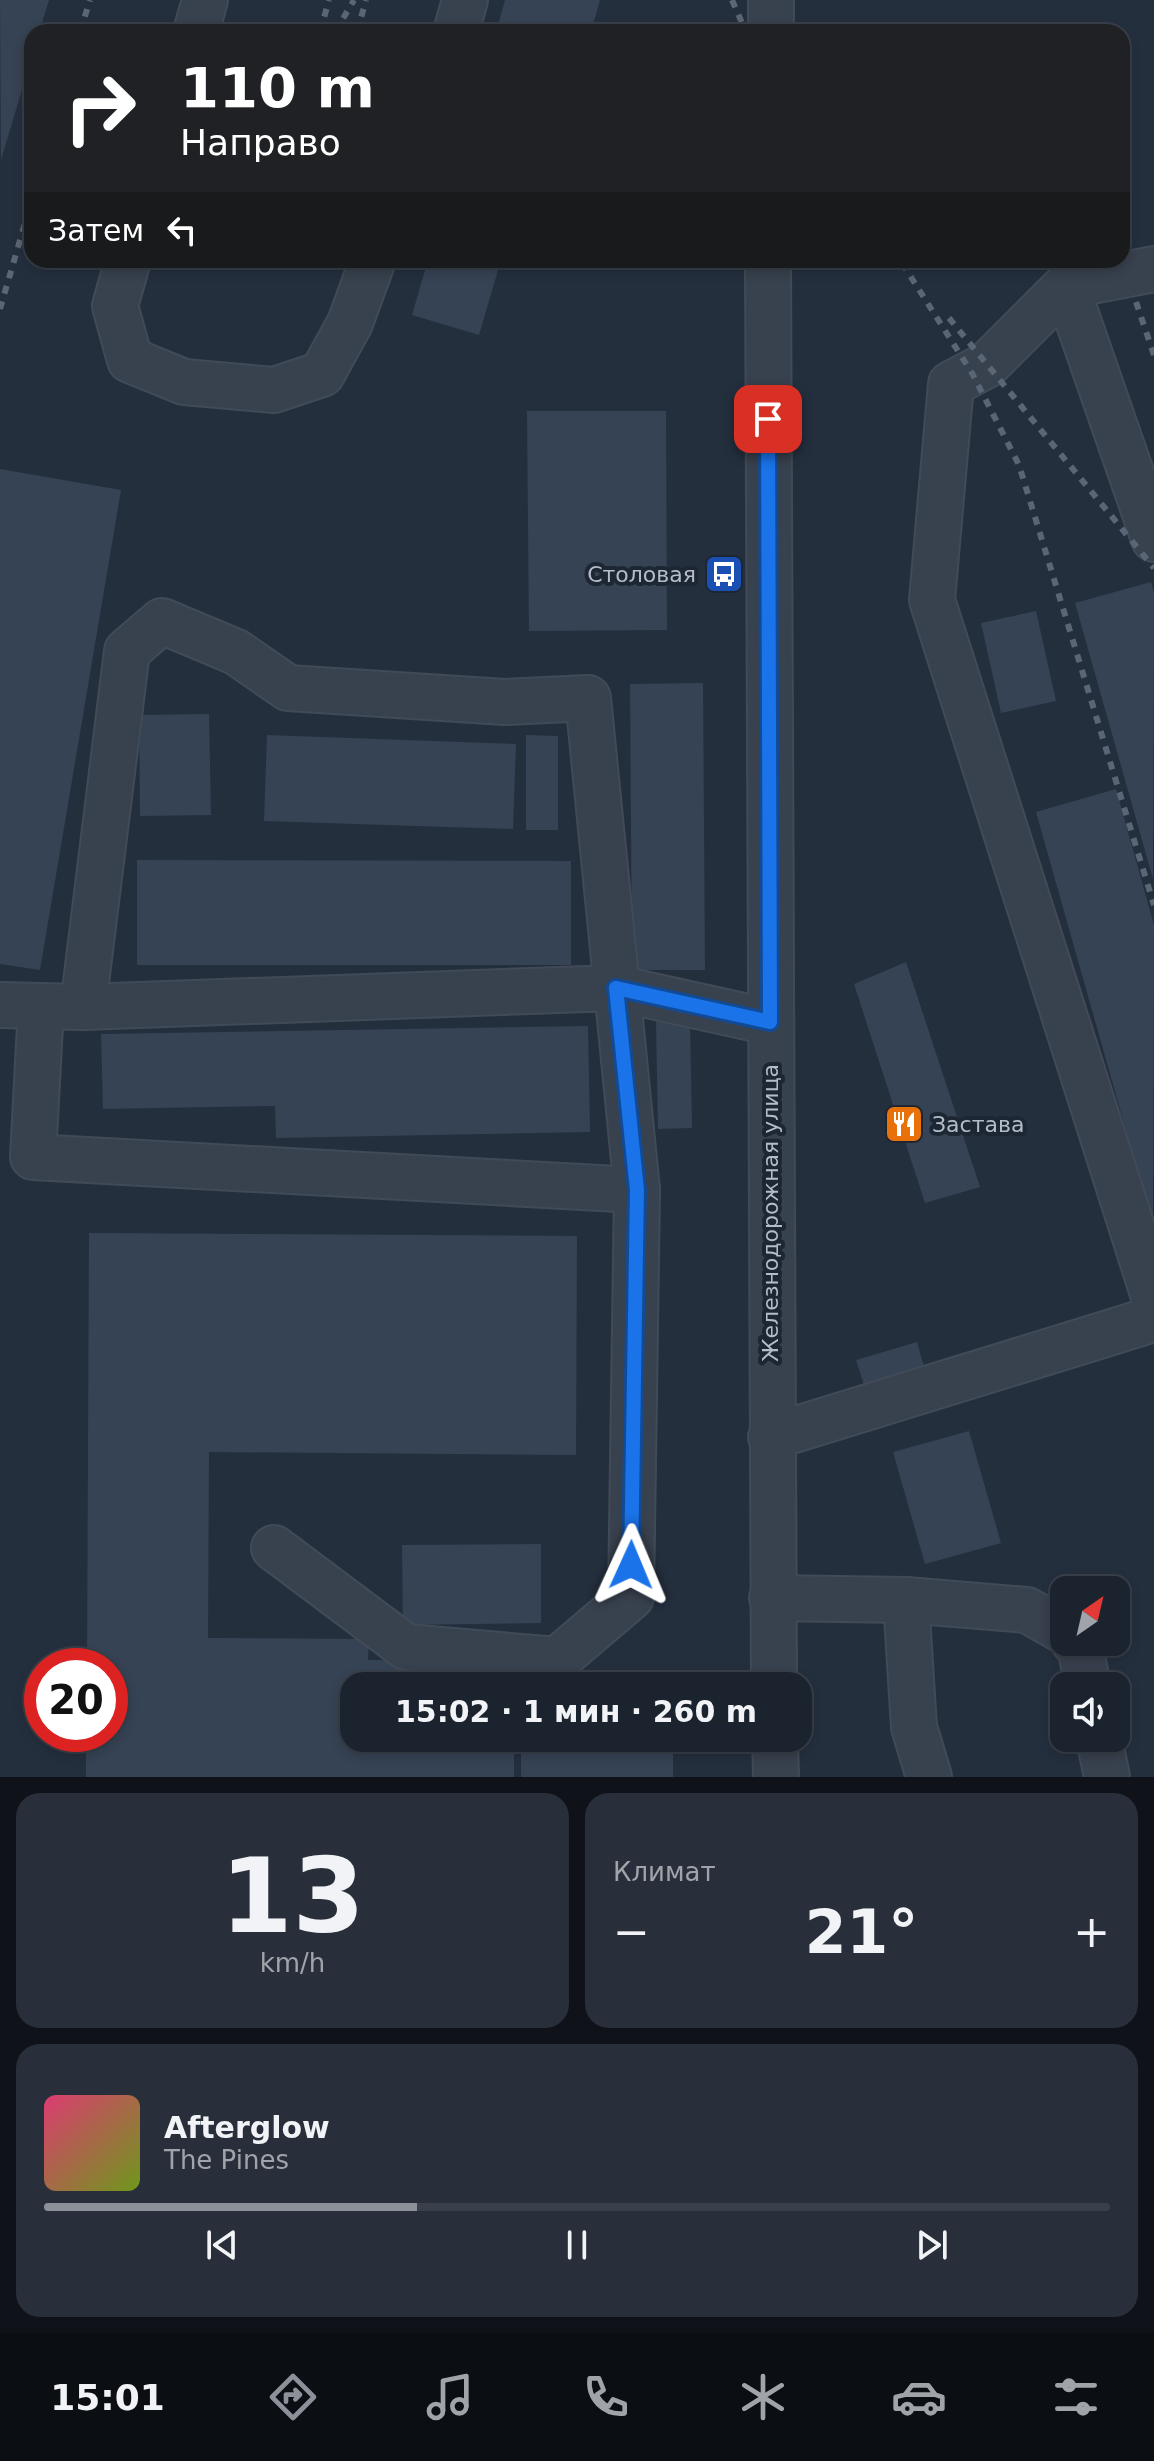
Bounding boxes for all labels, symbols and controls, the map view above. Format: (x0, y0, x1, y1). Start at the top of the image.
text: 110 m (180, 55, 375, 120)
icon: right (48, 56, 152, 160)
text: Направо (180, 122, 341, 163)
icon: left (160, 208, 204, 252)
text: Затем (48, 213, 144, 248)
pin (734, 385, 802, 453)
icon: arrive (746, 397, 790, 441)
bus stop icon: Столовая (703, 553, 745, 595)
place label: Столовая (587, 562, 696, 587)
street label: Железнодорожная улица (758, 1064, 783, 1362)
restaurant icon: Застава (883, 1103, 925, 1145)
place label: Застава (932, 1112, 1024, 1137)
position arrow (589, 1523, 673, 1607)
north arrow (1050, 1576, 1130, 1656)
map controls (1050, 1576, 1130, 1752)
speed limit sign: 20 (24, 1648, 128, 1752)
button: sound (1050, 1672, 1130, 1752)
text: 15:02 · 1 мин · 260 m (395, 1694, 757, 1729)
text: 13 (220, 1835, 365, 1957)
text: Климат (613, 1857, 716, 1887)
text: 21° (805, 1897, 918, 1967)
text: − (613, 1906, 650, 1957)
text: + (1073, 1906, 1110, 1957)
text: km/h (260, 1948, 325, 1978)
text: Afterglow (164, 2110, 330, 2145)
text: The Pines (164, 2145, 289, 2175)
icon: previous (200, 2223, 244, 2267)
icon: pause (555, 2223, 599, 2267)
icon: next (910, 2223, 954, 2267)
icon: directions (265, 2369, 321, 2425)
icon: music (422, 2369, 478, 2425)
icon: phone (578, 2369, 634, 2425)
icon: climate (735, 2369, 791, 2425)
icon: car (891, 2369, 947, 2425)
icon: filters (1048, 2369, 1104, 2425)
text: 15:01 (50, 2377, 165, 2418)

